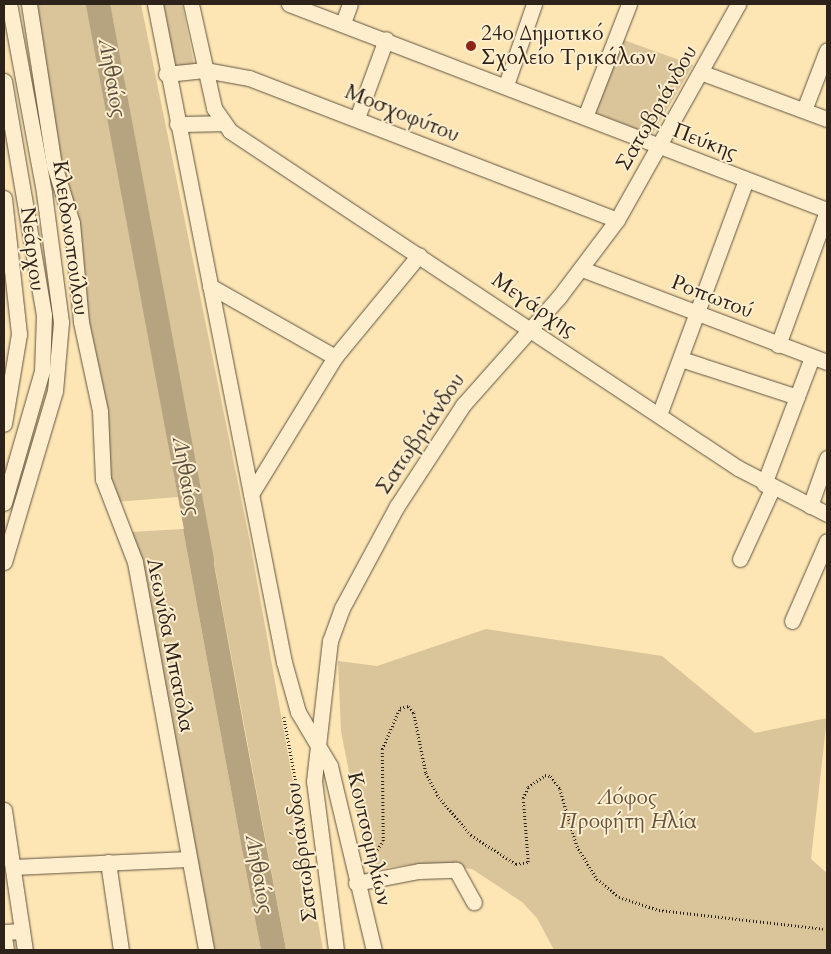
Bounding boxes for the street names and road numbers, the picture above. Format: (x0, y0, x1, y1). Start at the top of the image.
street label: Σατωβριάνδου (611, 41, 703, 175)
street label: Μοσχοφύτου (341, 80, 463, 148)
street label: Πεύκης (669, 118, 741, 166)
street label: Κλειδονοπούλου (47, 159, 93, 317)
street label: Νεάρχου (14, 205, 50, 293)
street label: Μεγάρχης (487, 267, 581, 343)
street label: Ροπωτού (668, 270, 756, 324)
street label: Σατωβριάνδου (371, 369, 471, 499)
street label: Λεωνίδα Μπατόλα (141, 556, 199, 734)
street label: Κουτσομηλίων (341, 769, 397, 909)
street label: Σατωβριάνδου (281, 781, 323, 923)

